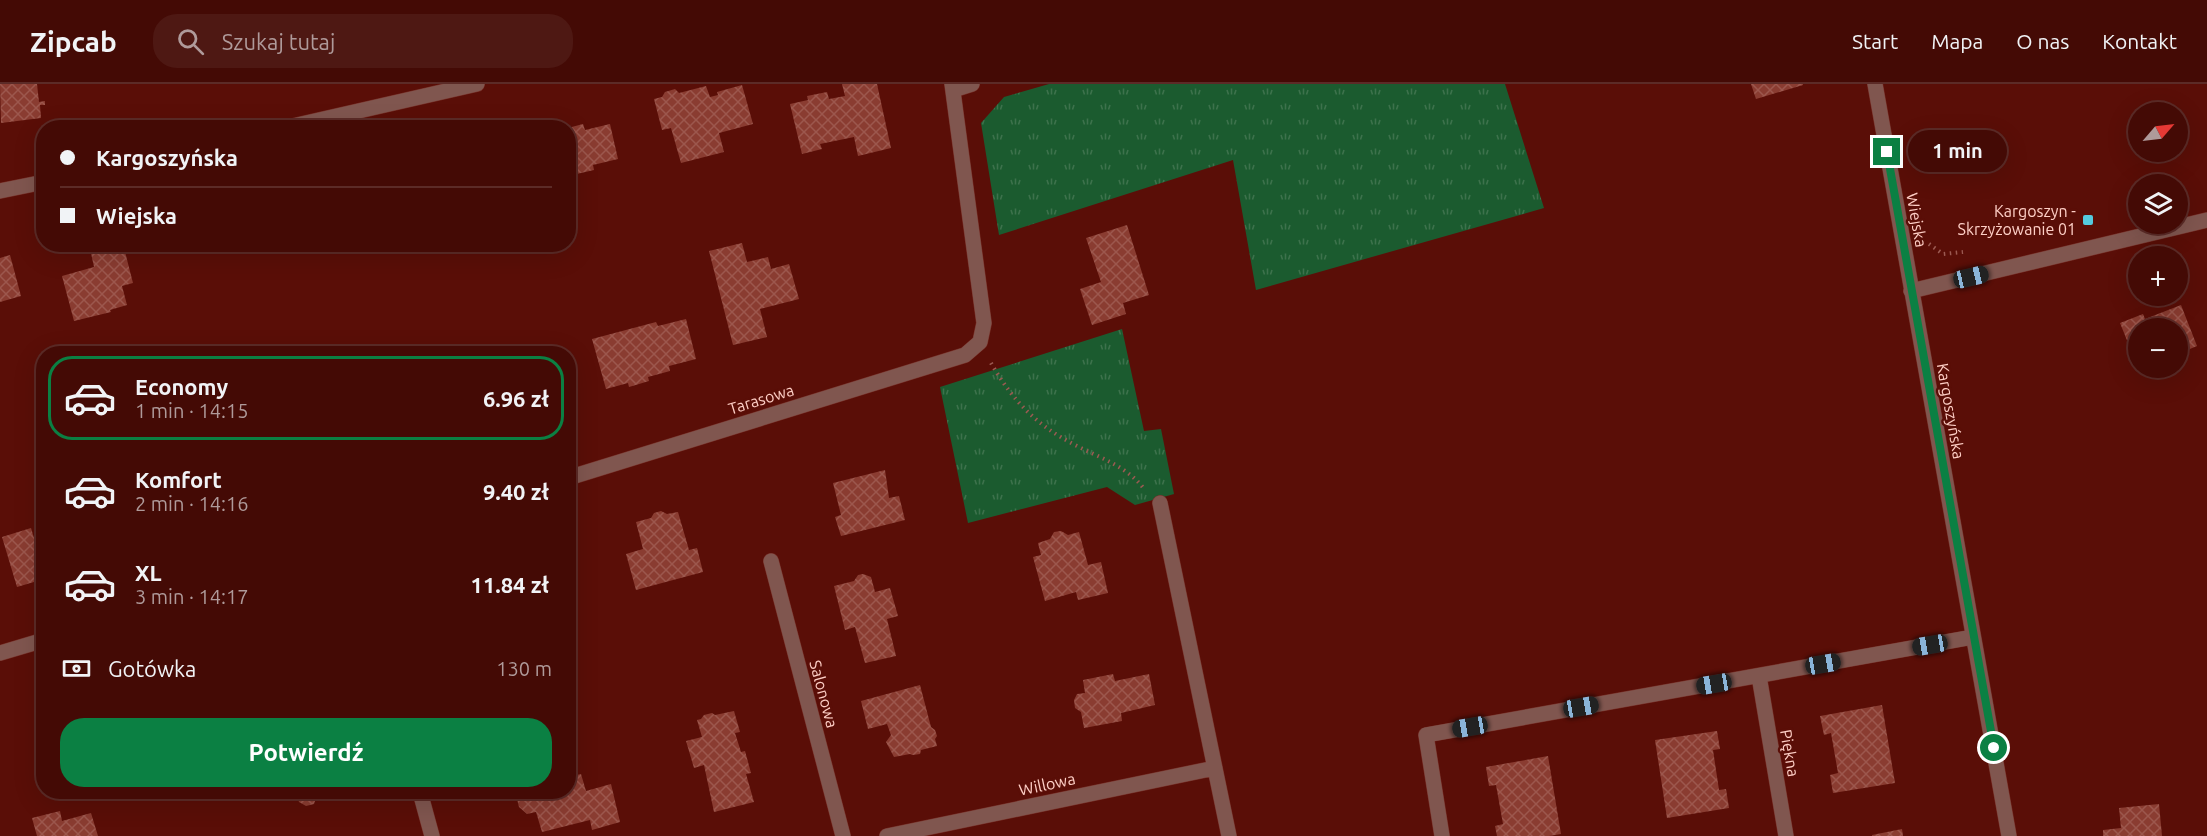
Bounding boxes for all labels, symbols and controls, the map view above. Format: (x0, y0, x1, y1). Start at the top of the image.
search box (153, 14, 573, 68)
icon: search (174, 25, 207, 58)
text: Zipcab (30, 26, 117, 57)
text: Szukaj tutaj (222, 29, 335, 54)
text: Start (1852, 29, 1898, 53)
text: Mapa (1931, 29, 1983, 53)
text: O nas (2016, 29, 2069, 53)
text: Kontakt (2102, 29, 2177, 53)
north arrow (2128, 102, 2188, 162)
map controls (2128, 102, 2188, 378)
callout: 1 min (1908, 131, 2007, 173)
route end (1873, 138, 1900, 165)
text: 1 min (1932, 139, 1983, 162)
text: Kargoszyńska (96, 145, 238, 170)
button: layers (2128, 174, 2188, 234)
street label: Wiejska (1903, 191, 1931, 249)
place label: Kargoszyn - Skrzyżowanie 01 (1958, 202, 2076, 238)
text: Wiejska (96, 203, 177, 228)
marker: Kargoszyn - Skrzyżowanie 01 (2081, 213, 2095, 227)
button: + (2128, 246, 2188, 306)
car (1951, 264, 1991, 290)
button: − (2128, 318, 2188, 378)
street label: Kargoszyńska (1934, 362, 1968, 460)
icon: car (63, 371, 117, 425)
text: Economy (135, 374, 228, 399)
street label: Tarasowa (726, 380, 796, 418)
text: 6.96 zł (483, 386, 549, 411)
text: 1 min · 14:15 (135, 399, 249, 422)
icon: car (63, 464, 117, 518)
text: Komfort (135, 467, 222, 492)
text: 9.40 zł (483, 479, 549, 504)
text: 2 min · 14:16 (135, 492, 249, 515)
icon: car (63, 557, 117, 611)
text: XL (135, 560, 162, 585)
text: 11.84 zł (470, 572, 549, 597)
text: 3 min · 14:17 (135, 585, 249, 608)
car (1911, 633, 1949, 657)
icon: cash (60, 652, 93, 685)
car (1804, 652, 1842, 676)
text: Gotówka (108, 656, 196, 681)
text: 130 m (496, 657, 552, 680)
street label: Salonowa (806, 658, 842, 730)
car (1695, 672, 1733, 696)
car (1562, 695, 1600, 719)
car (1451, 715, 1489, 739)
button: Potwierdź (60, 718, 552, 787)
street label: Piękna (1777, 728, 1803, 778)
route start (1980, 734, 2007, 761)
street label: Willowa (1017, 769, 1077, 799)

